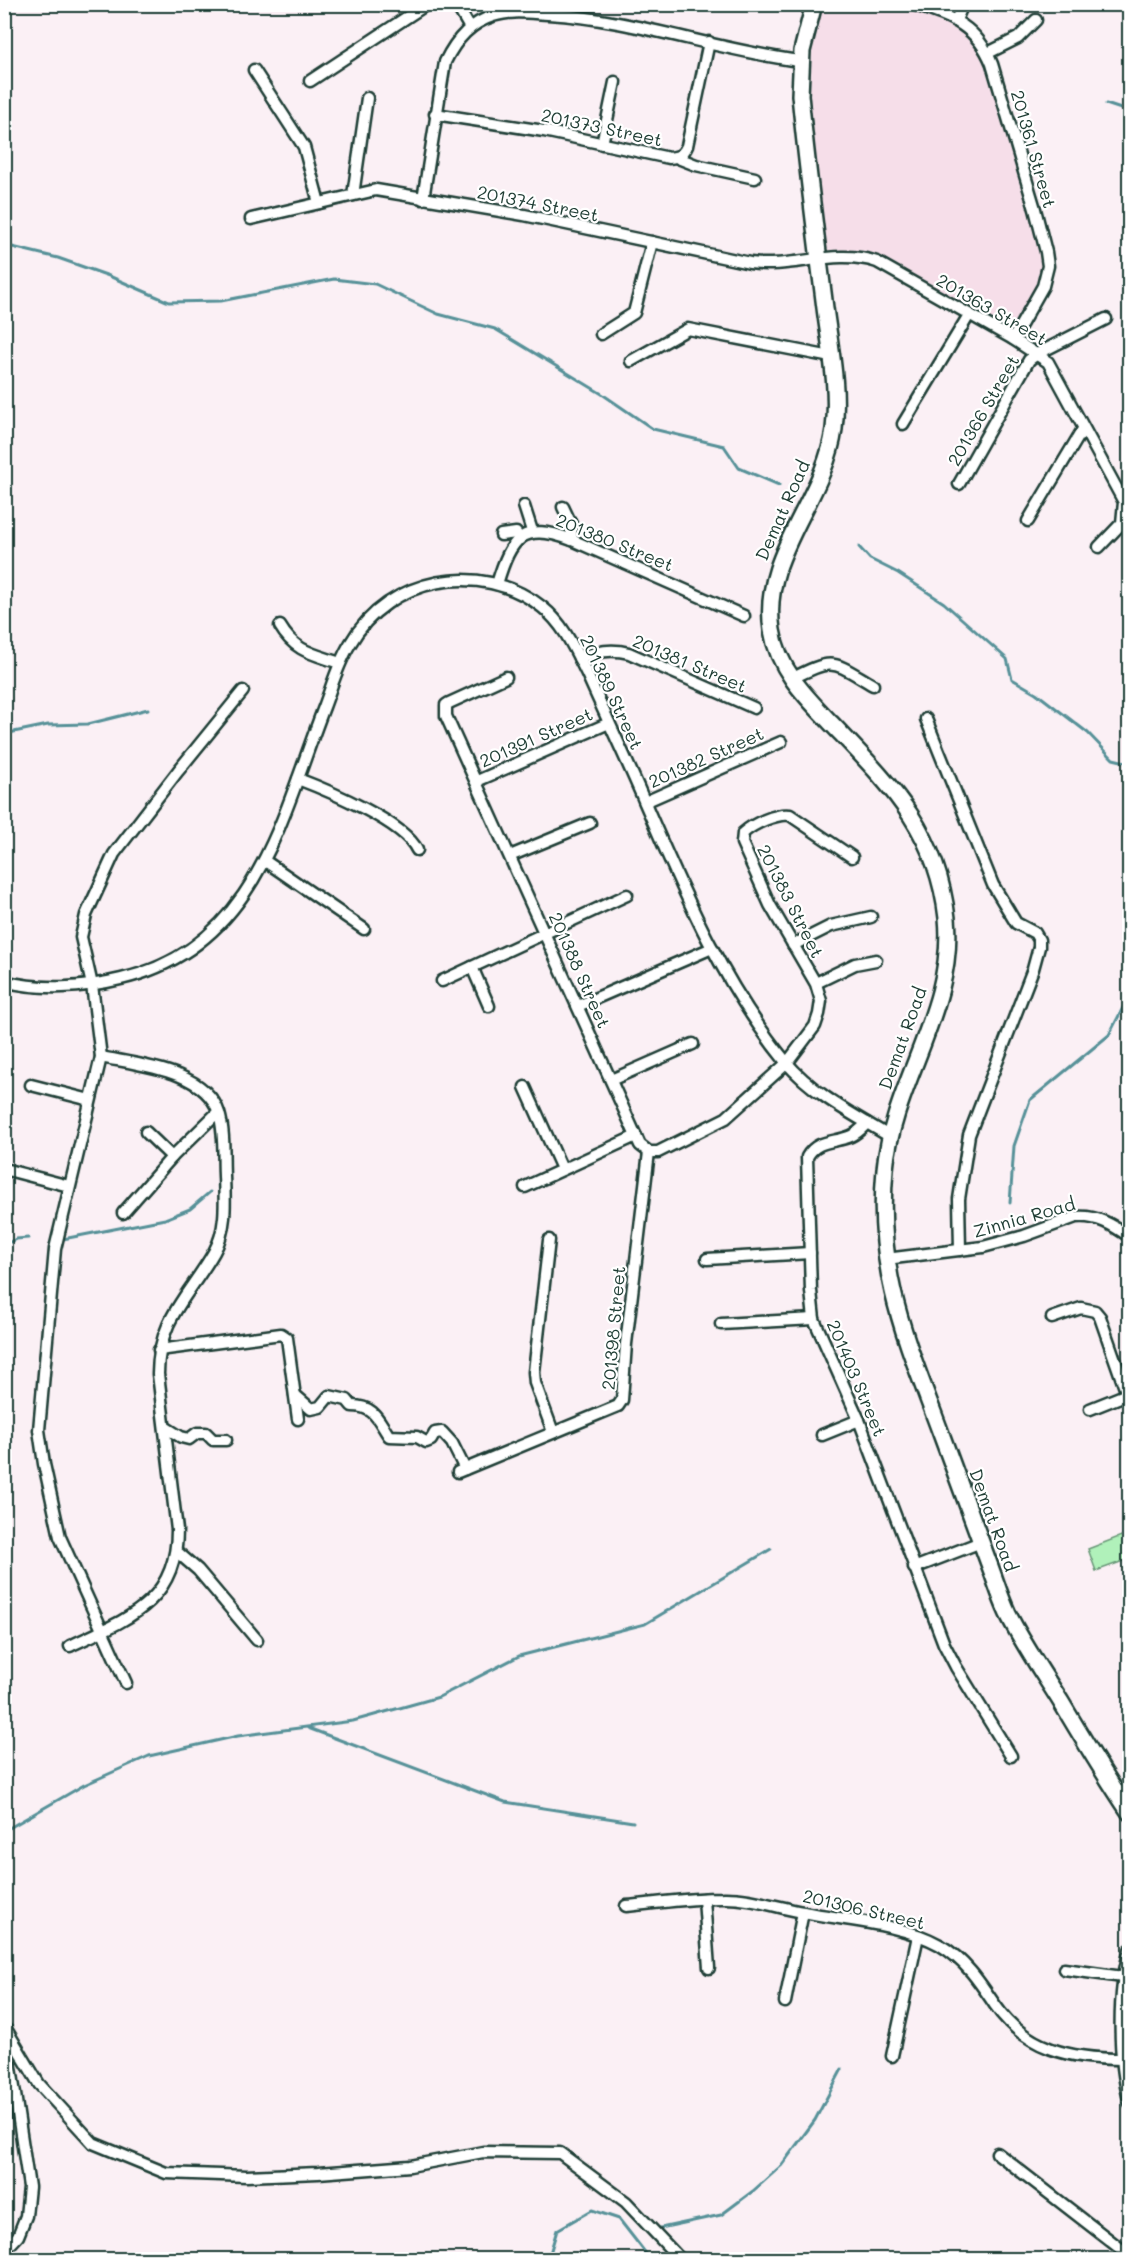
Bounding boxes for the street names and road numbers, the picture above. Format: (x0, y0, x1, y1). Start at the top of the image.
street label: 201361 Street (1006, 87, 1062, 211)
street label: 201373 Street (539, 102, 665, 152)
street label: 201374 Street (475, 179, 601, 227)
street label: 201363 Street (932, 268, 1052, 350)
street label: 201366 Street (941, 350, 1025, 470)
street label: Demat Road (749, 456, 815, 564)
street label: 201380 Street (553, 508, 677, 576)
street label: 201381 Street (629, 628, 751, 698)
street label: 201389 Street (575, 631, 649, 753)
street label: 201391 Street (476, 701, 596, 773)
street label: 201382 Street (645, 721, 767, 793)
street label: 201383 Street (752, 840, 830, 962)
street label: 201388 Street (544, 908, 616, 1032)
street label: Demat Road (872, 983, 932, 1093)
street label: Zinnia Road (970, 1191, 1078, 1243)
street label: 201398 Street (596, 1265, 630, 1391)
street label: 201403 Street (822, 1316, 892, 1440)
street label: Demat Road (964, 1465, 1024, 1575)
street label: 201306 Street (801, 1883, 927, 1935)

